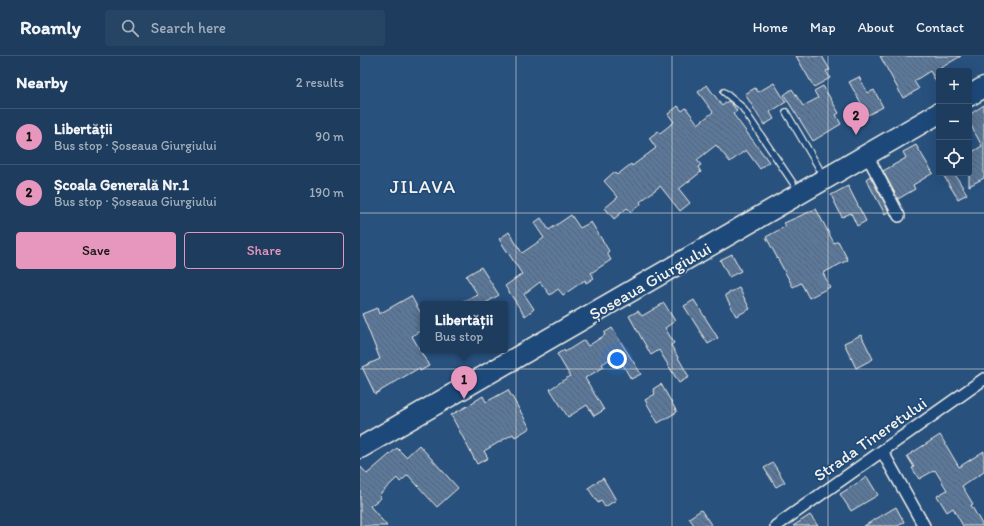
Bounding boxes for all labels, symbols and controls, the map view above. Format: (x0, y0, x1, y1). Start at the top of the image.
search box (105, 10, 385, 46)
text: Roamly (20, 16, 81, 39)
icon: search (119, 17, 141, 39)
text: Search here (151, 19, 226, 37)
text: Home (753, 19, 788, 36)
text: Map (810, 19, 836, 36)
text: About (858, 19, 894, 36)
text: Contact (916, 19, 964, 36)
map controls (936, 68, 972, 176)
button: + (936, 68, 972, 104)
text: Nearby (16, 72, 68, 92)
text: 2 results (296, 75, 344, 90)
pin: 2 (843, 102, 869, 135)
button: − (936, 104, 972, 140)
text: Libertății (54, 120, 113, 138)
text: 1 (26, 129, 32, 144)
text: 90 m (315, 129, 344, 144)
text: Bus stop · Șoseaua Giurgiului (54, 138, 217, 153)
button: locate (936, 140, 972, 176)
district label: JILAVA (390, 175, 456, 198)
text: Școala Generală Nr.1 (54, 176, 189, 194)
text: 2 (26, 185, 32, 200)
text: 190 m (309, 185, 344, 200)
text: Bus stop · Șoseaua Giurgiului (54, 194, 217, 209)
button: Save (16, 232, 176, 269)
button: Share (184, 232, 344, 269)
street label: Șoseaua Giurgiului (585, 238, 715, 324)
popup (420, 301, 508, 353)
text: Libertății (435, 311, 493, 329)
text: Bus stop (435, 329, 483, 344)
your location (607, 349, 627, 369)
pin: 1 (451, 366, 477, 399)
street label: Strada Tineretului (810, 393, 930, 485)

